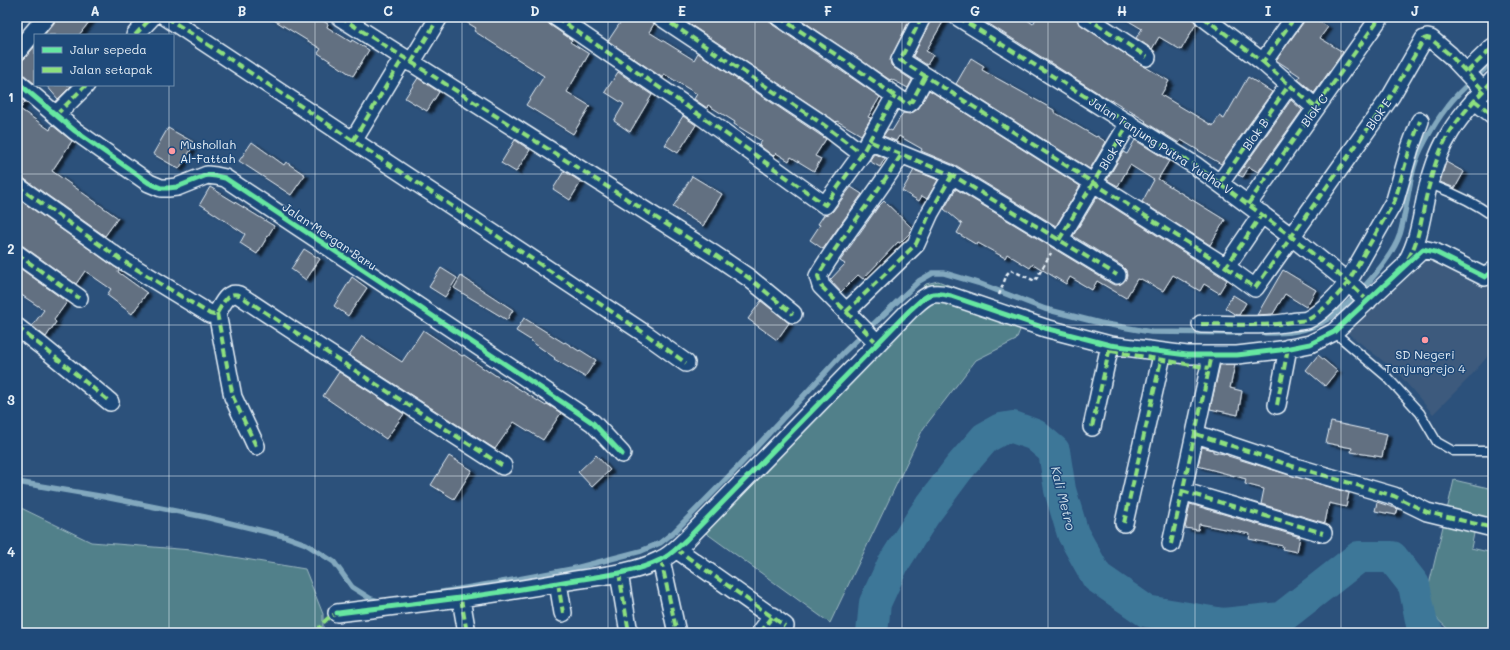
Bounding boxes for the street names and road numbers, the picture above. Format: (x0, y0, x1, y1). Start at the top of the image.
street label: Blok C (1297, 90, 1331, 129)
street label: Jalan Tanjung Putra Yudha V (1086, 92, 1236, 198)
street label: Blok E (1362, 95, 1395, 133)
street label: Blok B (1238, 115, 1272, 153)
street label: Blok A (1095, 133, 1127, 173)
street label: Jalan Mergan Baru (280, 198, 380, 274)

